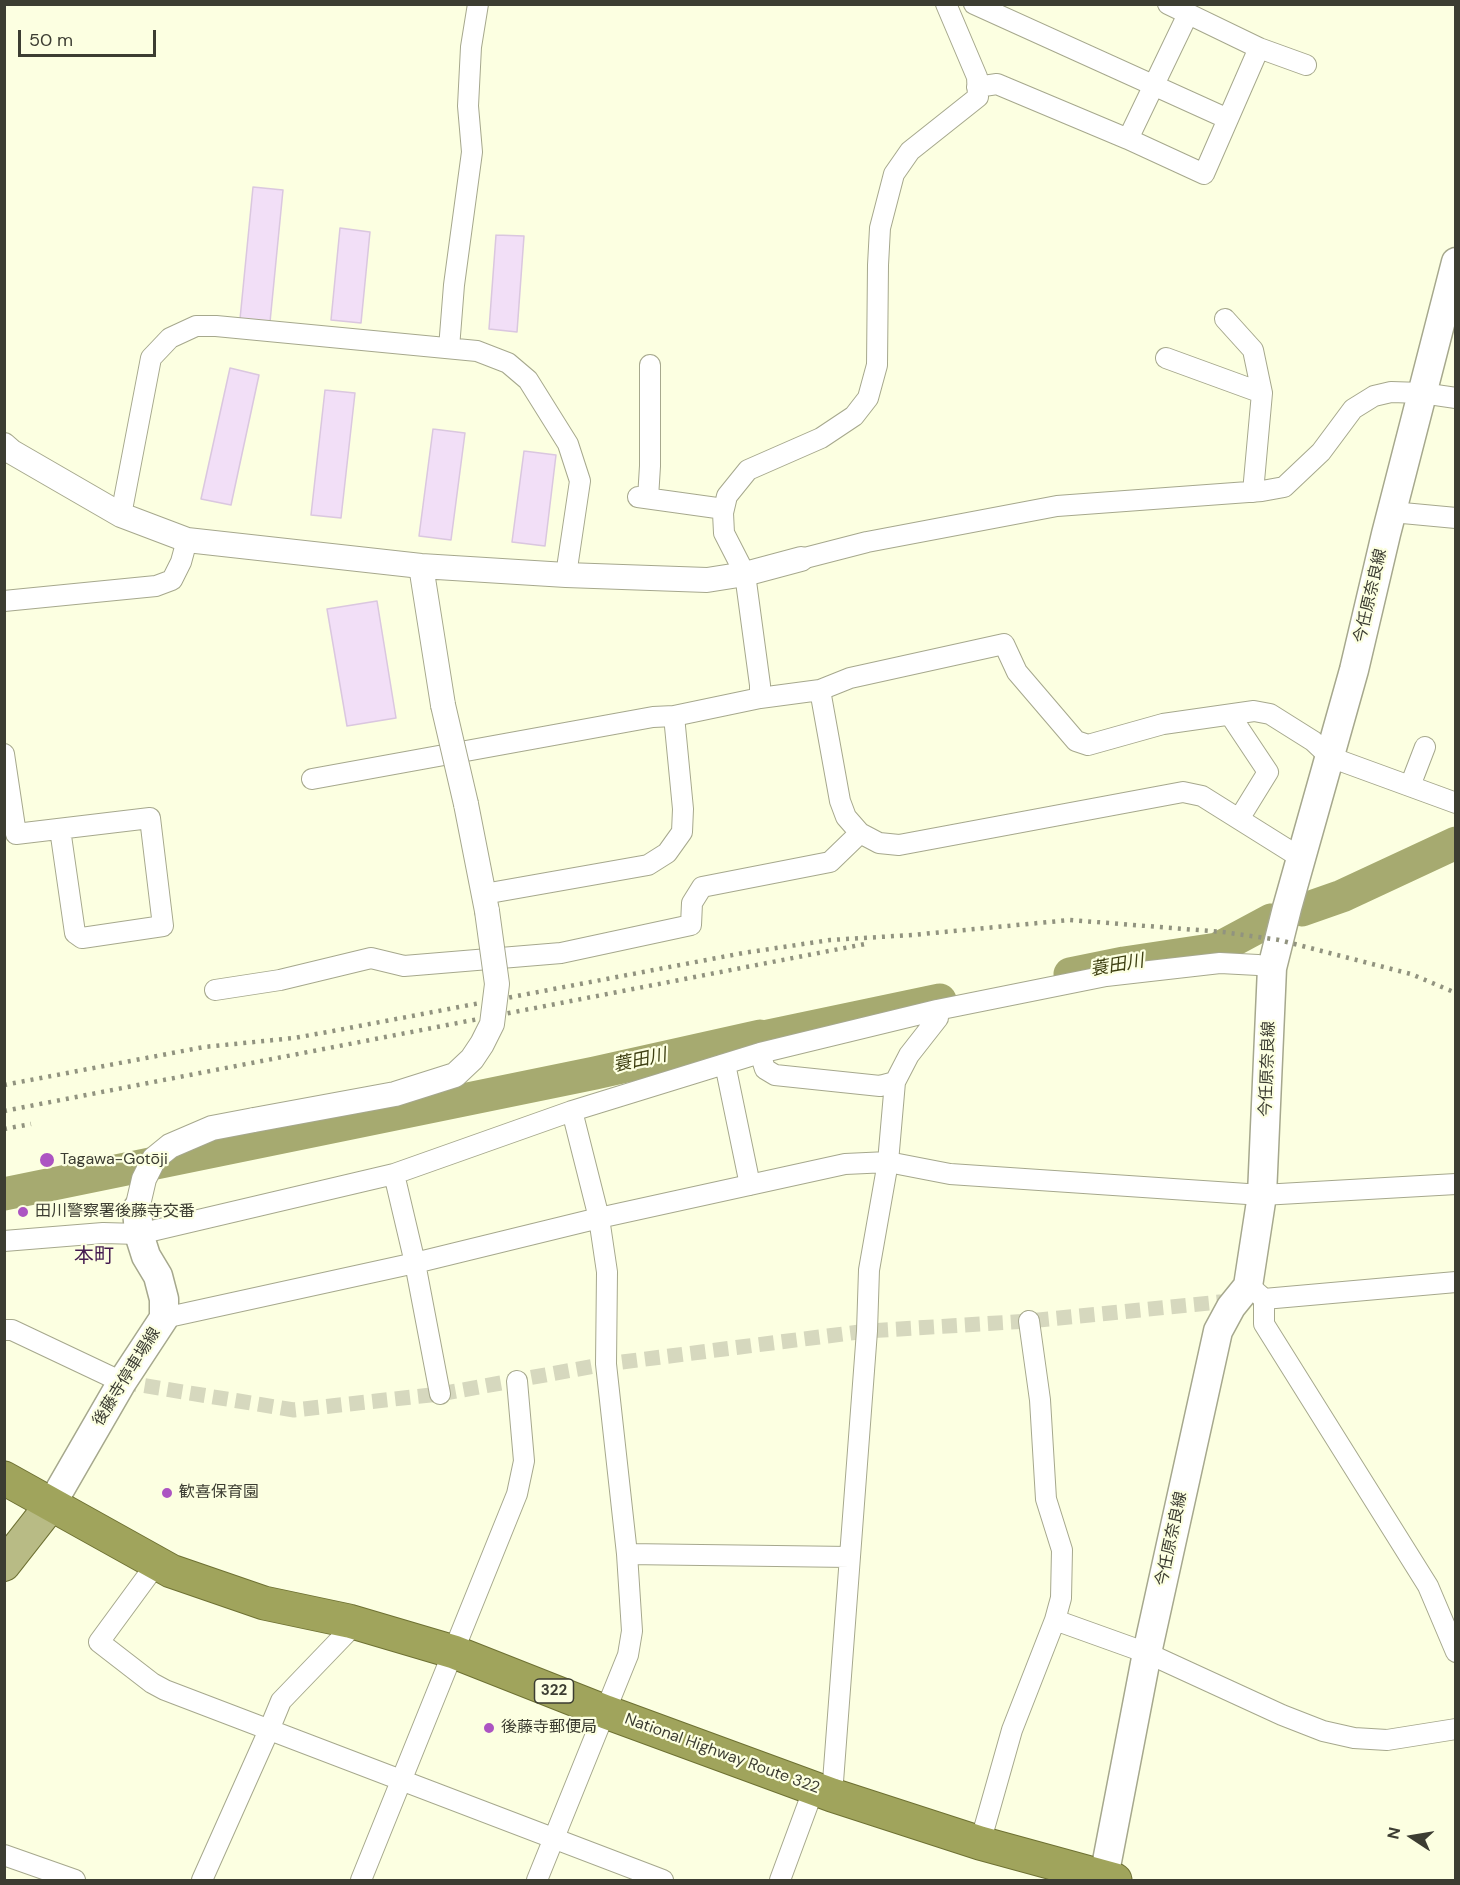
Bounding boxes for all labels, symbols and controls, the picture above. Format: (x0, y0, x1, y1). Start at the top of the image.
scale bar (21, 18, 159, 56)
text: 50 m (29, 28, 73, 52)
street label: 今任原奈良線 (1351, 547, 1391, 645)
water label: 蓑田川 (1089, 951, 1145, 981)
street label: 今任原奈良線 (1257, 1021, 1279, 1117)
water label: 蓑田川 (611, 1045, 669, 1077)
place label: Tagawa-Gotōji (60, 1150, 168, 1170)
marker: Tagawa-Gotōji (38, 1151, 56, 1169)
place label: 田川警察署後藤寺交番 (35, 1202, 195, 1222)
marker: 田川警察署後藤寺交番 (16, 1205, 30, 1219)
district label: 本町 (74, 1245, 114, 1269)
street label: 後藤寺停車場線 (89, 1324, 165, 1430)
place label: 歓喜保育園 (179, 1483, 259, 1503)
marker: 歓喜保育園 (160, 1486, 174, 1500)
street label: 今任原奈良線 (1153, 1490, 1191, 1588)
road number: 322 (534, 1679, 574, 1703)
street label: National Highway Route 322 (622, 1710, 822, 1798)
place label: 後藤寺郵便局 (501, 1718, 597, 1738)
marker: 後藤寺郵便局 (482, 1721, 496, 1735)
north arrow (1382, 1807, 1442, 1867)
text: N (1382, 1825, 1405, 1841)

